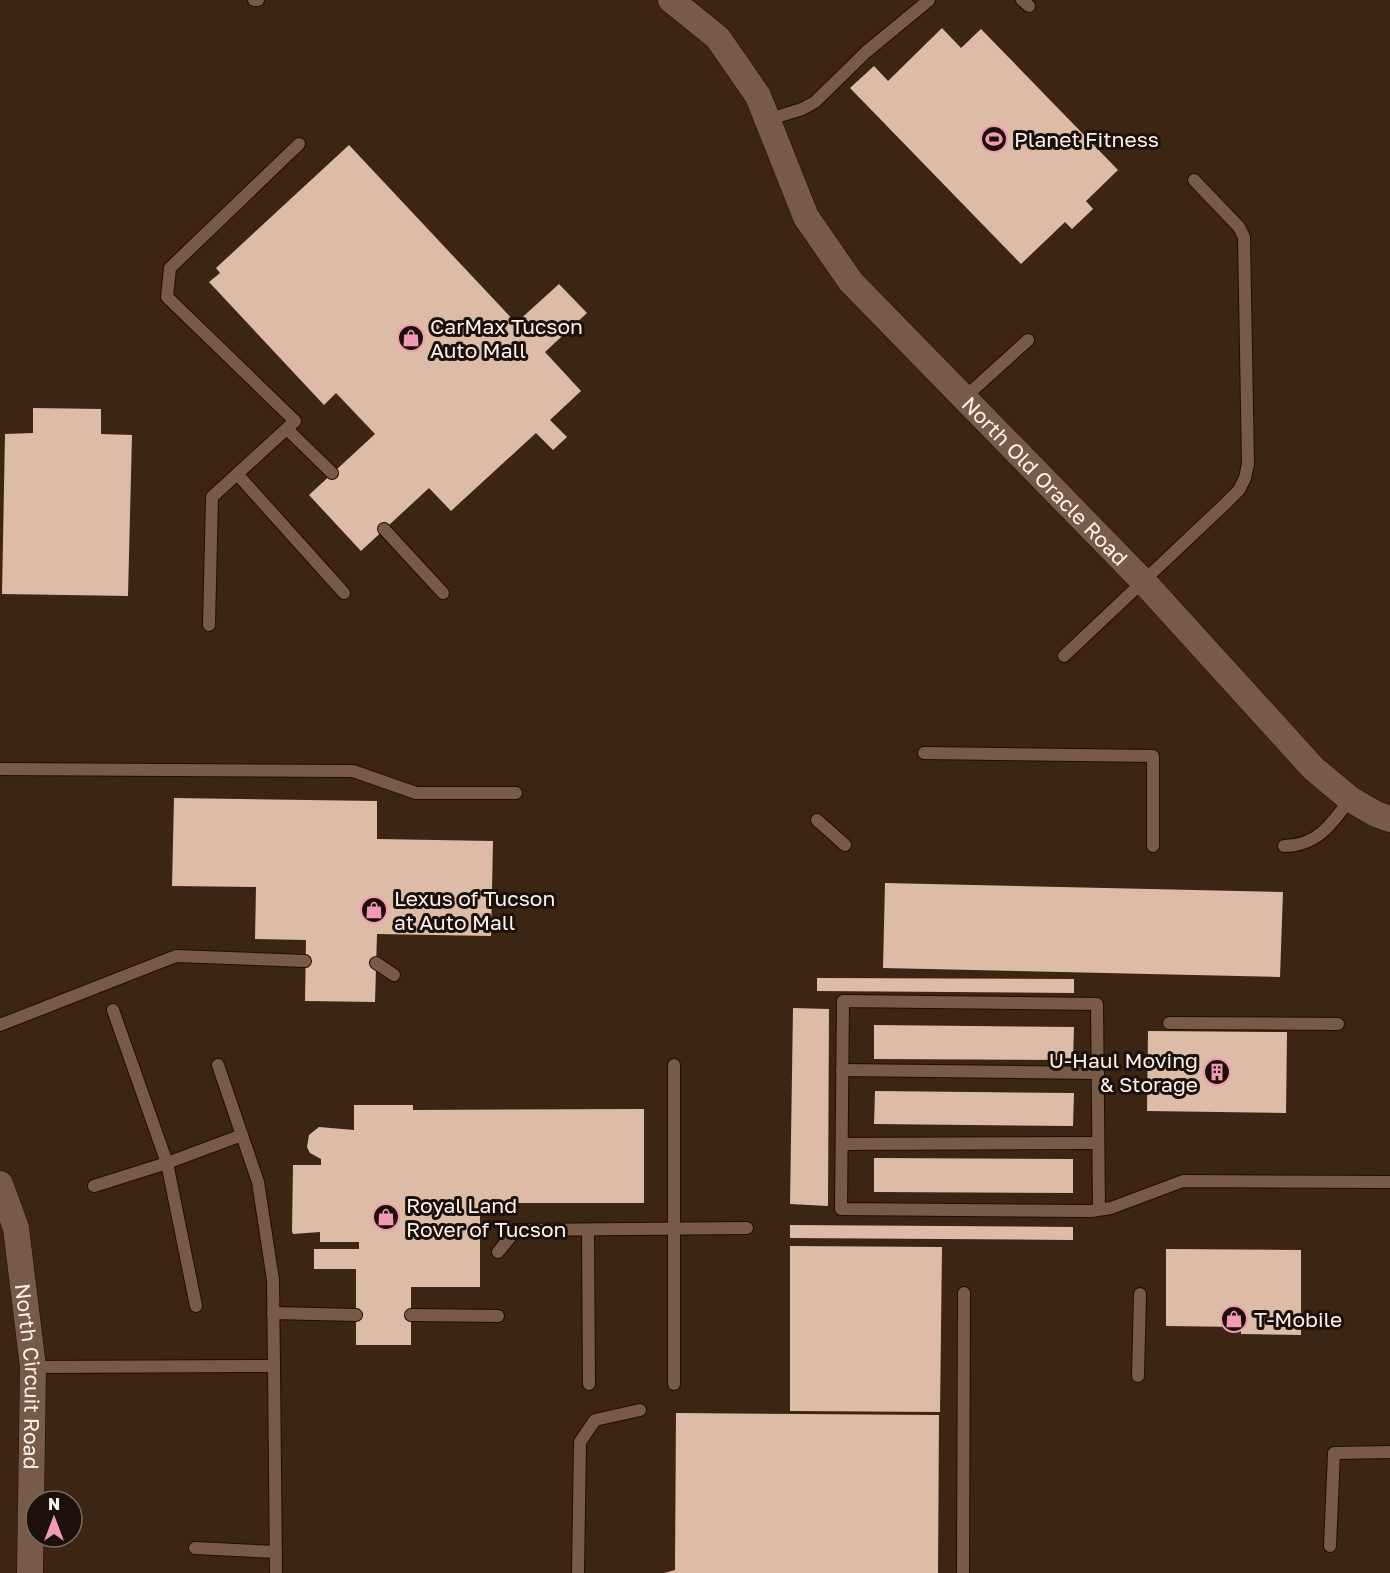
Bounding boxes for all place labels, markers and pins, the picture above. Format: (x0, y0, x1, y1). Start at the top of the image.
sports icon: Planet Fitness (979, 124, 1009, 154)
place label: Planet Fitness (1014, 126, 1159, 152)
place label: CarMax Tucson Auto Mall (430, 313, 583, 363)
shop icon: CarMax Tucson Auto Mall (396, 323, 426, 353)
place label: Lexus of Tucson at Auto Mall (394, 885, 555, 935)
shop icon: Lexus of Tucson at Auto Mall (359, 895, 389, 925)
place label: U-Haul Moving & Storage (1049, 1047, 1198, 1097)
building icon: U-Haul Moving & Storage (1202, 1057, 1232, 1087)
place label: Royal Land Rover of Tucson (406, 1192, 566, 1242)
shop icon: Royal Land Rover of Tucson (371, 1202, 401, 1232)
shop icon: T-Mobile (1219, 1304, 1249, 1334)
place label: T-Mobile (1254, 1306, 1342, 1332)

